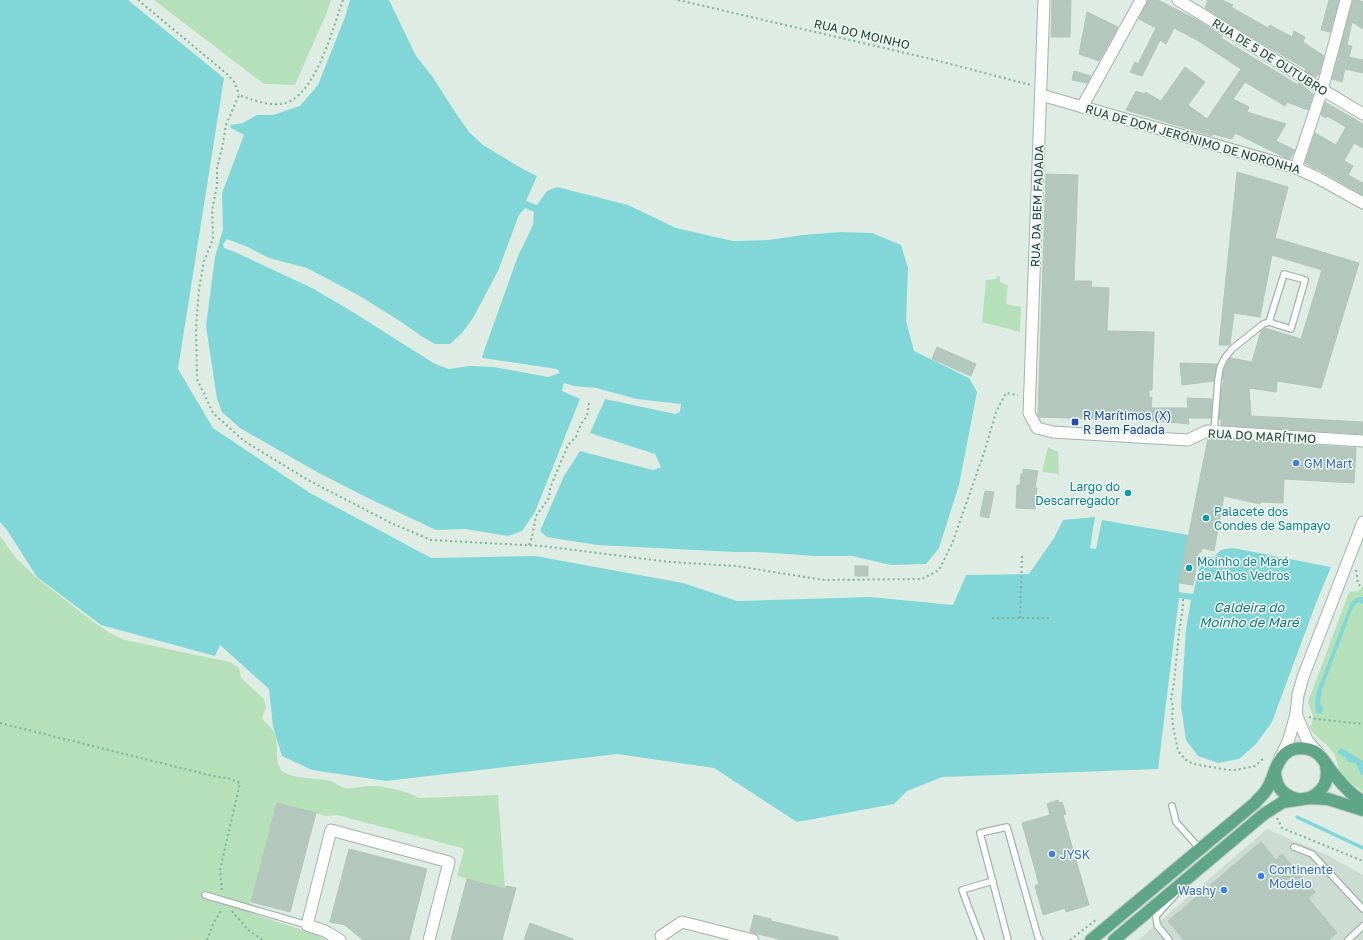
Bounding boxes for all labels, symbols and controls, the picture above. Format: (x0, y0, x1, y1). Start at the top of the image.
street label: RUA DE 5 DE OUTUBRO (1209, 15, 1331, 99)
street label: RUA DO MOINHO (813, 16, 911, 52)
street label: RUA DE DOM JERÓNIMO DE NORONHA (1084, 101, 1302, 177)
street label: RUA DA BEM FADADA (1027, 145, 1047, 267)
place label: R Marítimos (X) R Bem Fadada (1083, 408, 1171, 437)
marker: R Marítimos (X) R Bem Fadada (1070, 417, 1080, 427)
street label: RUA DO MARÍTIMO (1207, 426, 1317, 446)
place label: GM Mart (1304, 456, 1353, 471)
marker: GM Mart (1291, 458, 1301, 468)
place label: Largo do Descarregador (1035, 479, 1120, 508)
marker: Largo do Descarregador (1123, 488, 1133, 498)
place label: Palacete dos Condes de Sampayo (1214, 504, 1330, 533)
marker: Palacete dos Condes de Sampayo (1201, 513, 1211, 523)
place label: Moinho de Maré de Alhos Vedros (1197, 554, 1290, 583)
marker: Moinho de Maré de Alhos Vedros (1184, 563, 1194, 573)
water label: Caldeira do Moinho de Maré (1199, 599, 1300, 630)
place label: JYSK (1060, 847, 1090, 862)
marker: JYSK (1047, 849, 1057, 859)
place label: Continente Modelo (1269, 862, 1333, 891)
marker: Continente Modelo (1256, 871, 1266, 881)
place label: Washy (1178, 883, 1216, 898)
marker: Washy (1219, 885, 1229, 895)

